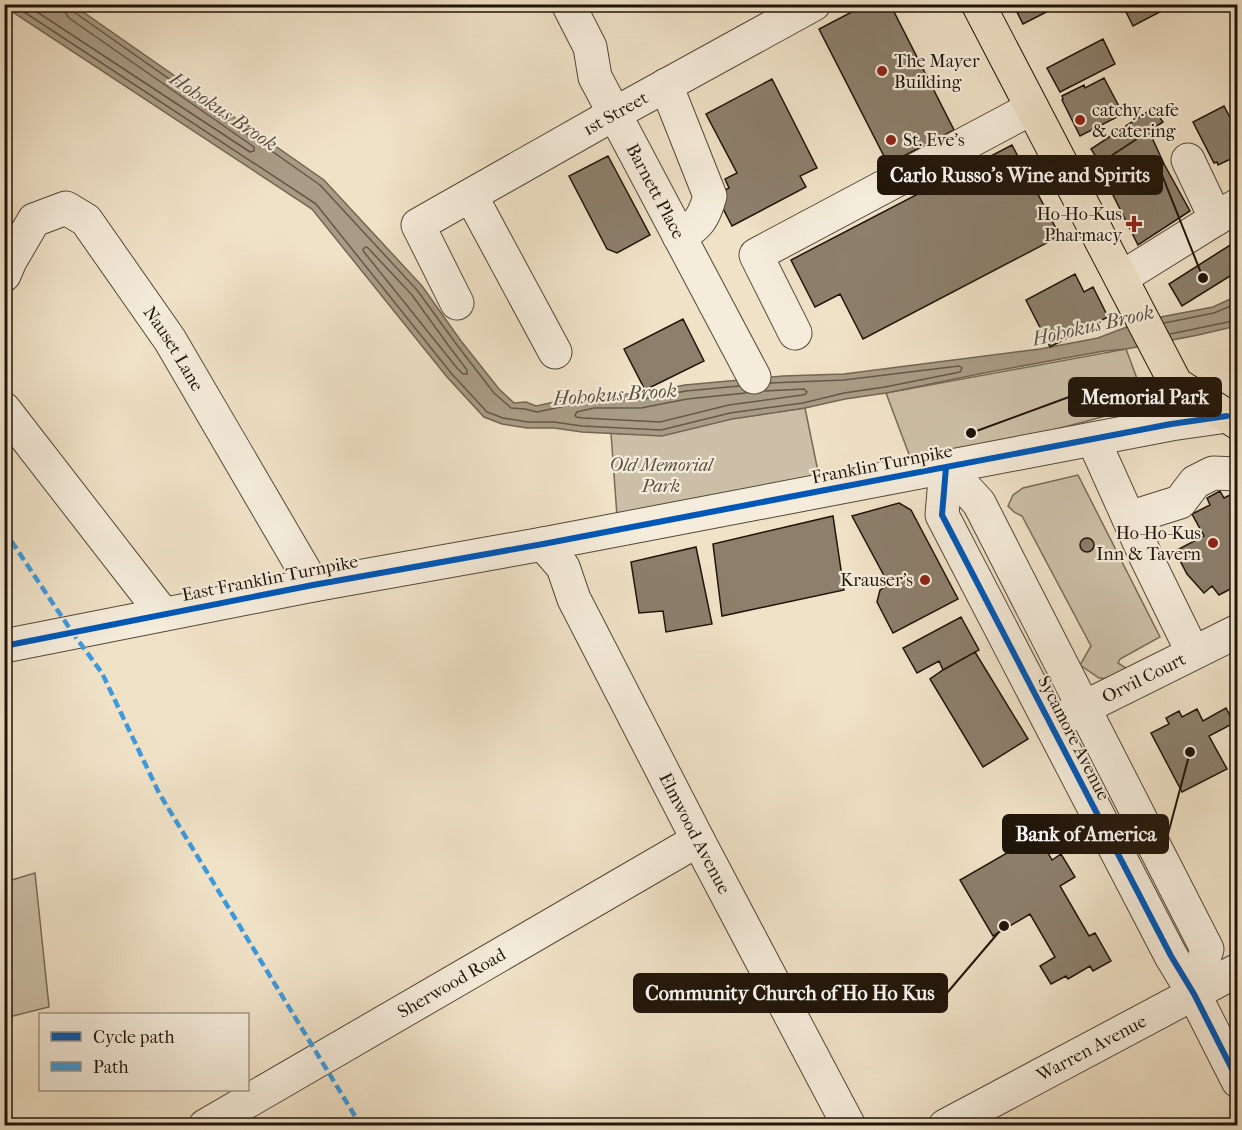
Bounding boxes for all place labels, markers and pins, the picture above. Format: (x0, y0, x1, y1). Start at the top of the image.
place label: The Mayer Building (894, 51, 980, 93)
marker: The Mayer Building (875, 64, 889, 78)
place label: catchy. cafe & catering (1092, 100, 1179, 142)
marker: catchy. cafe & catering (1073, 113, 1087, 127)
place label: St. Eve's (903, 130, 965, 151)
marker: St. Eve's (884, 133, 898, 147)
callout: Carlo Russo's Wine and Spirits (878, 156, 1162, 194)
place label: Ho-Ho-Kus Pharmacy (1037, 204, 1123, 246)
marker: Ho-Ho-Kus Pharmacy (1127, 217, 1141, 231)
callout: Memorial Park (1069, 378, 1221, 416)
place label: Ho-Ho-Kus Inn & Tavern (1096, 523, 1202, 565)
marker: Ho-Ho-Kus Inn & Tavern (1206, 536, 1220, 550)
place label: Krauser's (840, 570, 913, 591)
marker: Krauser's (918, 573, 932, 587)
callout: Bank of America (1003, 815, 1168, 853)
callout: Community Church of Ho Ho Kus (634, 974, 947, 1012)

